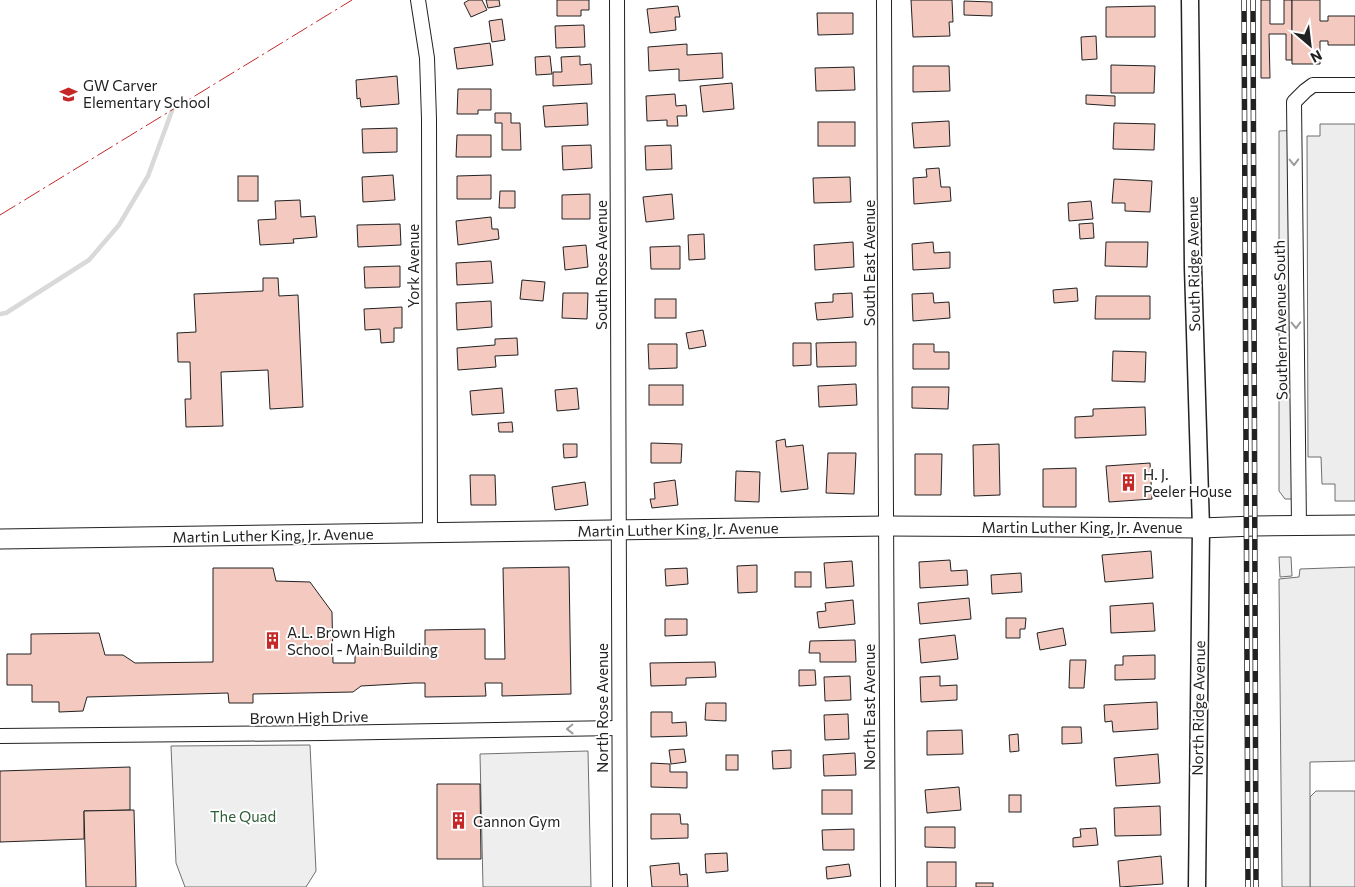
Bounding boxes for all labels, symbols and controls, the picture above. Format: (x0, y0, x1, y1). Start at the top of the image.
north arrow (1285, 20, 1335, 70)
text: N (1308, 47, 1325, 67)
place label: GW Carver Elementary School (83, 76, 210, 111)
school or university icon: GW Carver Elementary School (59, 84, 79, 104)
one-way arrow (1289, 158, 1299, 166)
street label: South Ridge Avenue (1183, 196, 1203, 332)
street label: South Rose Avenue (592, 200, 610, 330)
street label: South East Avenue (860, 200, 878, 326)
street label: York Avenue (404, 224, 422, 308)
street label: Southern Avenue South (1270, 240, 1290, 400)
one-way arrow (1291, 321, 1301, 329)
place label: H. J. Peeler House (1143, 465, 1232, 500)
building icon: H. J. Peeler House (1119, 473, 1139, 493)
street label: Martin Luther King, Jr. Avenue (577, 518, 779, 540)
street label: Martin Luther King, Jr. Avenue (982, 518, 1183, 536)
street label: Martin Luther King, Jr. Avenue (172, 524, 374, 546)
place label: A.L. Brown High School - Main Building (287, 623, 438, 658)
building icon: A.L. Brown High School - Main Building (263, 631, 283, 651)
street label: North Ridge Avenue (1188, 640, 1208, 776)
street label: North Rose Avenue (593, 643, 611, 773)
street label: North East Avenue (860, 644, 878, 770)
street label: Brown High Drive (250, 707, 368, 727)
one-way arrow (565, 724, 573, 734)
park label: The Quad (210, 807, 276, 825)
building icon: Cannon Gym (449, 811, 469, 831)
place label: Cannon Gym (473, 812, 560, 830)

